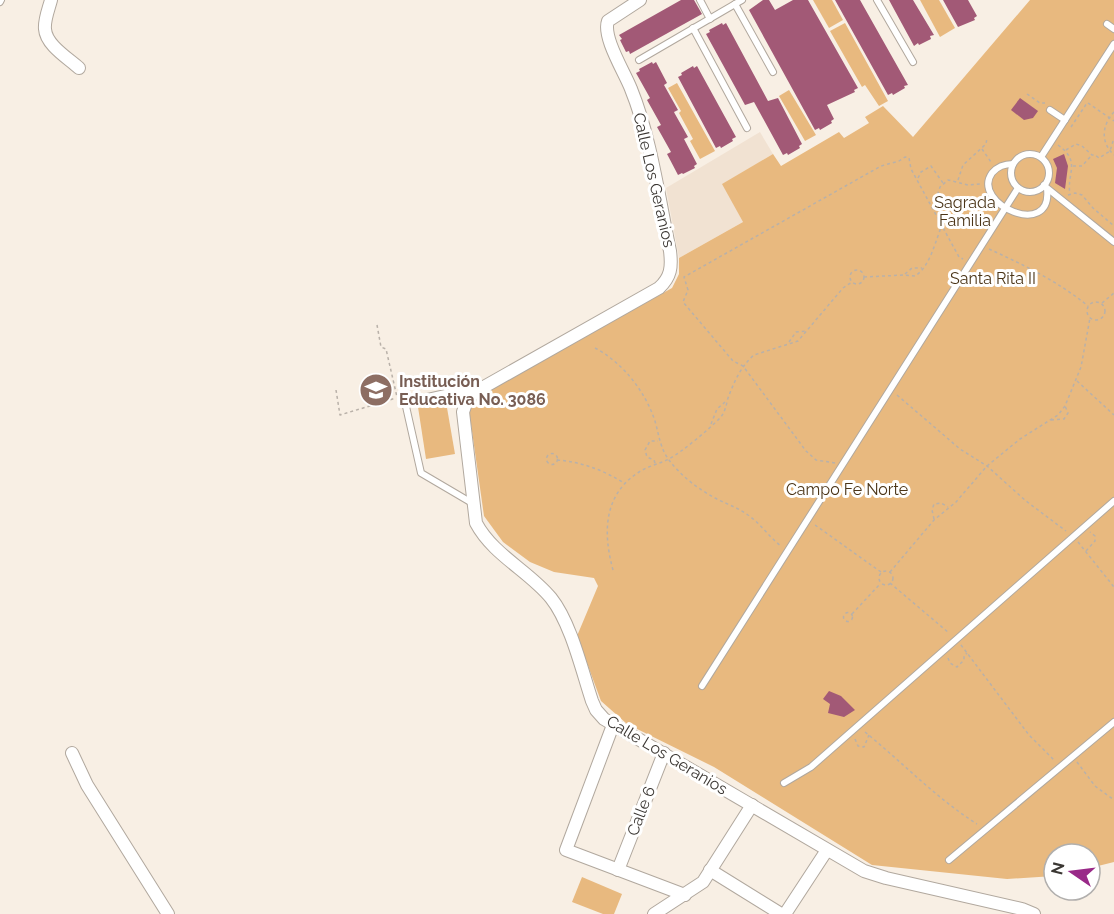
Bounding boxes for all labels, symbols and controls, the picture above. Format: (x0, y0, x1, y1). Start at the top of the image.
street label: Calle Los Geranios (629, 111, 679, 249)
park label: Sagrada Familia (934, 193, 996, 230)
park label: Santa Rita II (950, 269, 1036, 288)
school or university icon: Institución Educativa No. 3086 (358, 372, 394, 408)
place label: Institución Educativa No. 3086 (399, 372, 546, 409)
park label: Campo Fe Norte (786, 480, 908, 499)
street label: Calle Los Geranios (603, 711, 731, 799)
street label: Calle 6 (623, 784, 659, 838)
north arrow (1042, 842, 1102, 902)
text: N (1047, 860, 1069, 877)

